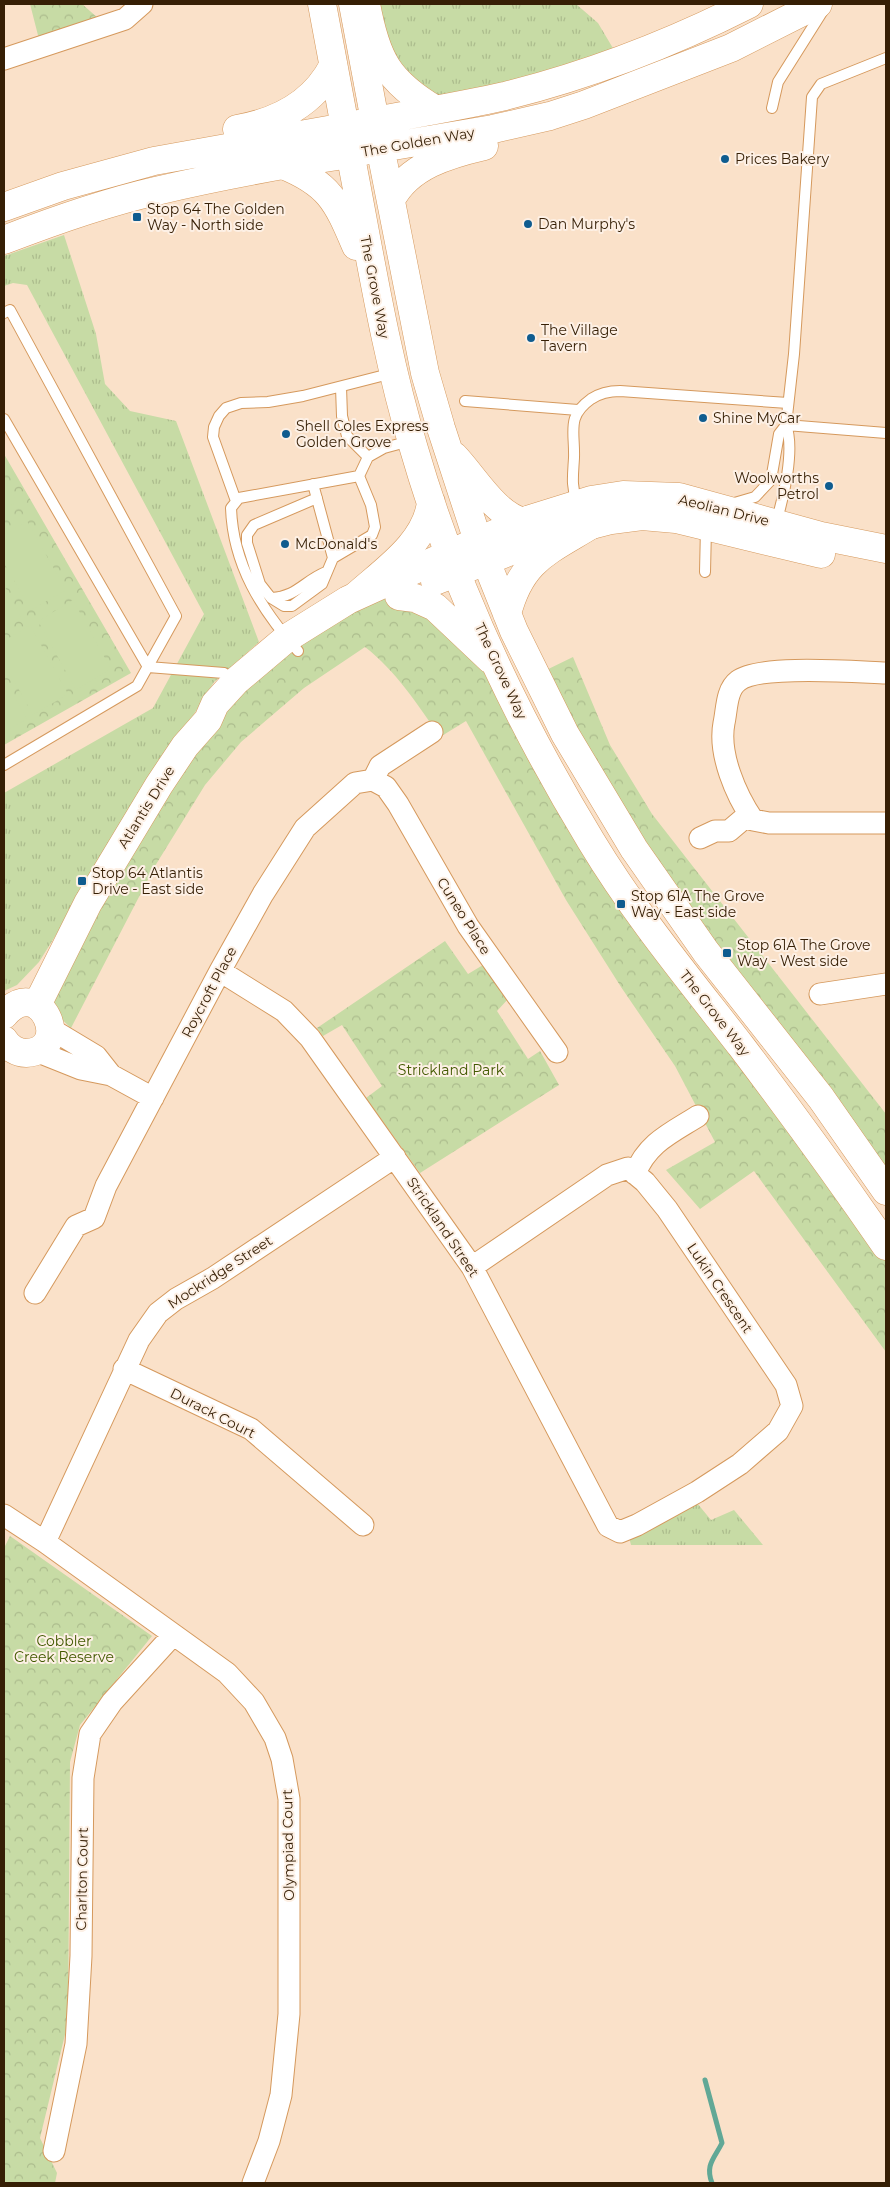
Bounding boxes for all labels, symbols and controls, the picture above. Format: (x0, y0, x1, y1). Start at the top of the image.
street label: The Golden Way (360, 123, 476, 161)
place label: Prices Bakery (735, 150, 830, 168)
marker: Prices Bakery (719, 153, 731, 165)
place label: Stop 64 The Golden Way - North side (147, 200, 285, 234)
marker: Stop 64 The Golden Way - North side (131, 211, 143, 223)
place label: Dan Murphy's (538, 215, 635, 233)
marker: Dan Murphy's (522, 218, 534, 230)
street label: The Grove Way (356, 234, 394, 340)
place label: The Village Tavern (541, 321, 618, 355)
marker: The Village Tavern (525, 332, 537, 344)
place label: Shine MyCar (713, 409, 801, 427)
marker: Shine MyCar (697, 412, 709, 424)
place label: Shell Coles Express Golden Grove (296, 417, 429, 451)
marker: Shell Coles Express Golden Grove (280, 428, 292, 440)
place label: Woolworths Petrol (734, 469, 819, 503)
marker: Woolworths Petrol (823, 480, 835, 492)
street label: Aeolian Drive (677, 490, 771, 530)
place label: McDonald's (295, 535, 377, 553)
marker: McDonald's (279, 538, 291, 550)
street label: The Grove Way (471, 620, 531, 722)
street label: Atlantis Drive (114, 762, 178, 852)
place label: Stop 64 Atlantis Drive - East side (92, 864, 204, 898)
street label: Cuneo Place (433, 874, 495, 958)
marker: Stop 64 Atlantis Drive - East side (76, 875, 88, 887)
place label: Stop 61A The Grove Way - East side (631, 887, 765, 921)
marker: Stop 61A The Grove Way - East side (615, 898, 627, 910)
place label: Stop 61A The Grove Way - West side (737, 936, 871, 970)
street label: Roycroft Place (177, 943, 241, 1041)
marker: Stop 61A The Grove Way - West side (721, 947, 733, 959)
street label: The Grove Way (676, 966, 754, 1060)
park label: Strickland Park (398, 1061, 505, 1079)
street label: Strickland Street (403, 1174, 483, 1281)
street label: Mockridge Street (164, 1231, 276, 1312)
street label: Lukin Crescent (683, 1240, 757, 1337)
street label: Durack Court (167, 1384, 259, 1442)
park label: Cobbler Creek Reserve (14, 1632, 114, 1666)
street label: Olympiad Court (278, 1789, 298, 1901)
street label: Charlton Court (72, 1827, 92, 1931)

